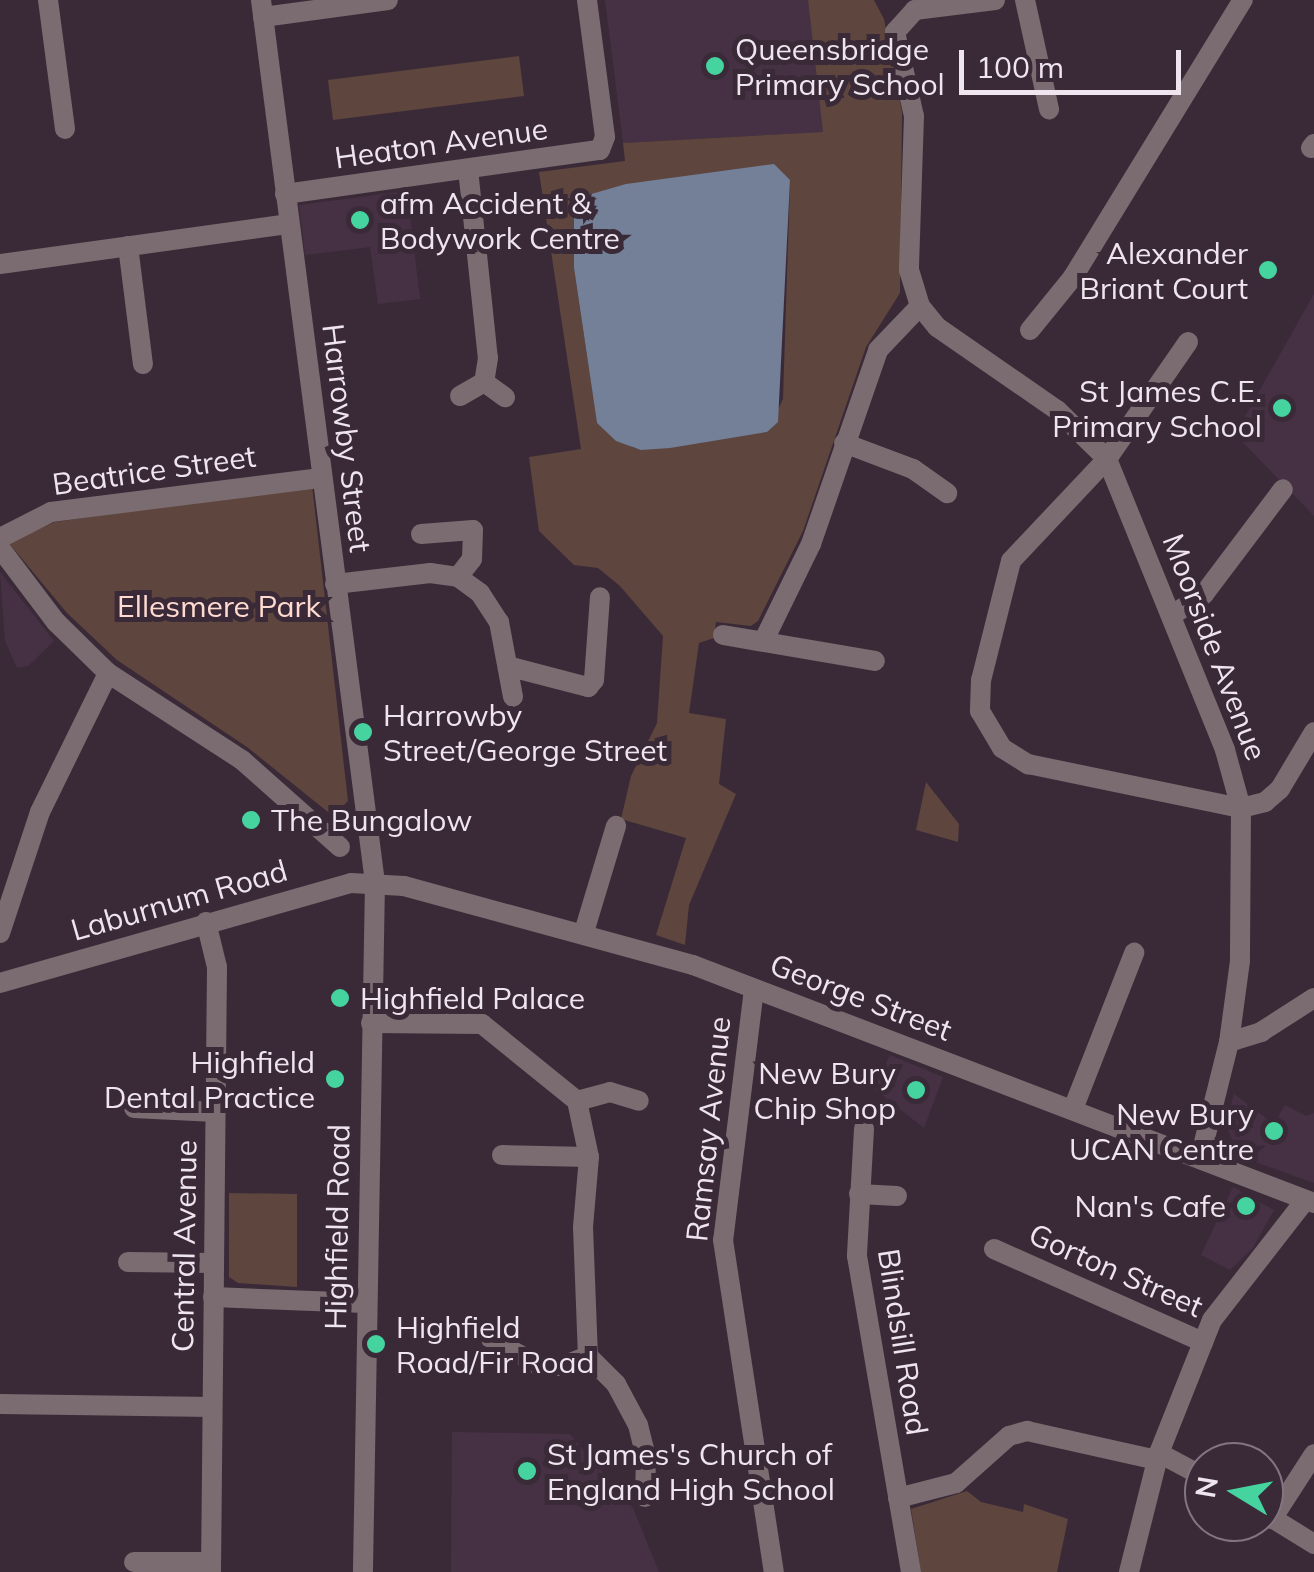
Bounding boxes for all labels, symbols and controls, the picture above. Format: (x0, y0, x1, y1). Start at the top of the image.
scale bar (964, 30, 1186, 92)
place label: Queensbridge Primary School (735, 31, 945, 102)
text: 100 m (976, 48, 1064, 86)
marker: Queensbridge Primary School (704, 55, 726, 77)
street label: Heaton Avenue (332, 110, 550, 176)
place label: afm Accident & Bodywork Centre (380, 185, 620, 256)
marker: afm Accident & Bodywork Centre (349, 209, 371, 231)
place label: Alexander Briant Court (1080, 235, 1248, 306)
marker: Alexander Briant Court (1257, 259, 1279, 281)
street label: Harrowby Street (315, 322, 379, 554)
place label: St James C.E. Primary School (1052, 373, 1262, 444)
marker: St James C.E. Primary School (1271, 397, 1293, 419)
street label: Beatrice Street (50, 438, 258, 502)
street label: Moorside Avenue (1155, 529, 1275, 765)
park label: Ellesmere Park (117, 588, 321, 624)
place label: Harrowby Street/George Street (383, 697, 667, 768)
marker: Harrowby Street/George Street (352, 721, 374, 743)
place label: The Bungalow (271, 802, 472, 838)
marker: The Bungalow (240, 809, 262, 831)
street label: Laburnum Road (67, 852, 291, 948)
street label: George Street (765, 946, 957, 1048)
place label: Highfield Palace (360, 980, 585, 1016)
marker: Highfield Palace (329, 987, 351, 1009)
street label: Ramsay Avenue (678, 1015, 738, 1243)
place label: Highfield Dental Practice (104, 1044, 315, 1114)
place label: New Bury Chip Shop (754, 1055, 896, 1126)
marker: Highfield Dental Practice (324, 1068, 346, 1090)
marker: New Bury Chip Shop (905, 1079, 927, 1101)
place label: New Bury UCAN Centre (1069, 1096, 1254, 1166)
marker: New Bury UCAN Centre (1263, 1120, 1285, 1142)
street label: Highfield Road (317, 1124, 357, 1330)
street label: Central Avenue (164, 1140, 204, 1352)
place label: Nan's Cafe (1075, 1188, 1226, 1224)
marker: Nan's Cafe (1235, 1195, 1257, 1217)
street label: Gorton Street (1023, 1216, 1209, 1324)
street label: Blindsill Road (871, 1246, 935, 1438)
place label: Highfield Road/Fir Road (396, 1309, 594, 1380)
marker: Highfield Road/Fir Road (365, 1333, 387, 1355)
place label: St James's Church of England High School (547, 1436, 835, 1506)
north arrow (1184, 1442, 1284, 1542)
marker: St James's Church of England High School (516, 1460, 538, 1482)
text: N (1187, 1474, 1225, 1501)

